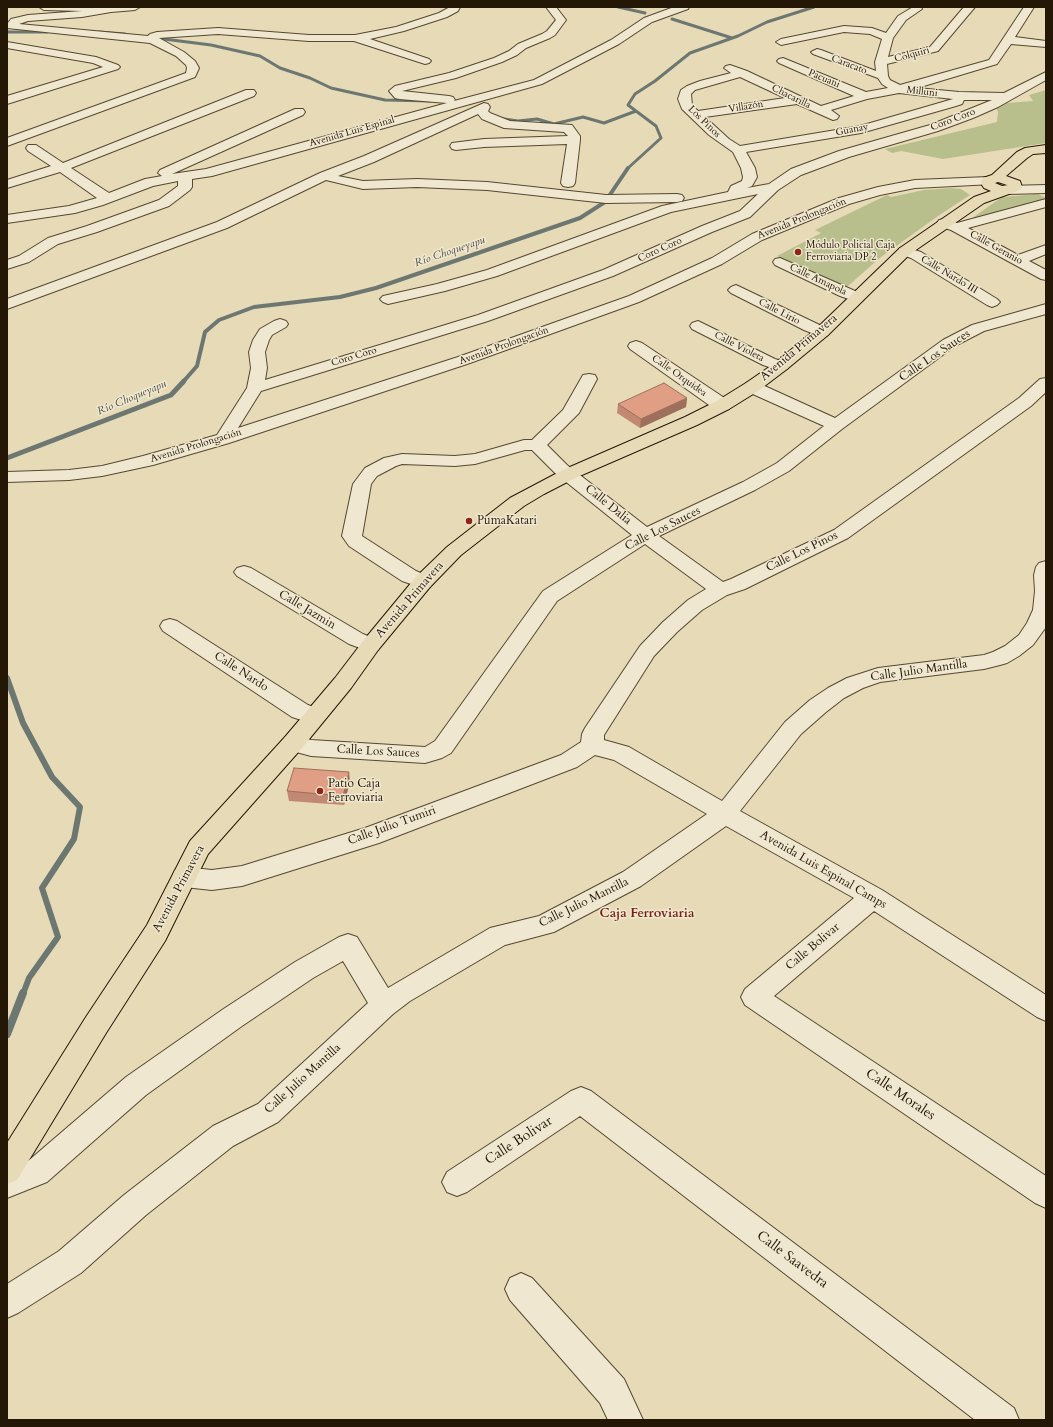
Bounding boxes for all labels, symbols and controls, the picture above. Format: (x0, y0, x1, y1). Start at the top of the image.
street label: Colquiri (893, 45, 931, 65)
street label: Caracato (829, 53, 869, 77)
street label: Pacuani (806, 67, 842, 91)
street label: Chacarilla (769, 82, 813, 112)
street label: Milluni (906, 84, 938, 100)
street label: Villazón (728, 98, 764, 116)
street label: Los Pinos (685, 104, 723, 140)
street label: Coro Coro (929, 106, 977, 134)
street label: Avenida Luis Espinal (308, 114, 396, 150)
street label: Guanay (835, 121, 869, 139)
street label: Avenida Prolongación (756, 196, 848, 242)
street label: Calle Geranio (967, 229, 1025, 267)
water label: Río Choqueyapu (413, 234, 487, 270)
street label: Coro Coro (636, 235, 684, 265)
place label: Módulo Policial Caja Ferroviaria DP 2 (806, 240, 895, 264)
marker: Módulo Policial Caja Ferroviaria DP 2 (793, 247, 803, 257)
street label: Calle Nardo III (918, 253, 980, 297)
street label: Calle Amapola (787, 262, 849, 298)
street label: Calle Lirio (756, 296, 802, 328)
street label: Avenida Primavera (757, 312, 841, 384)
street label: Avenida Prolongación (458, 324, 550, 368)
street label: Calle Los Sauces (897, 327, 973, 385)
street label: Calle Violeta (712, 329, 766, 365)
street label: Coro Coro (330, 344, 378, 370)
street label: Calle Orquidea (649, 353, 709, 399)
water label: Río Choqueyapu (95, 378, 169, 418)
street label: Avenida Prolongación (149, 426, 243, 466)
street label: Calle Dalia (582, 482, 634, 528)
street label: Calle Los Sauces (623, 504, 703, 554)
place label: PumaKatari (477, 514, 537, 528)
marker: PumaKatari (464, 516, 474, 526)
street label: Calle Los Pinos (764, 528, 840, 576)
street label: Avenida Primavera (373, 559, 447, 641)
street label: Calle Jazmin (276, 587, 338, 633)
street label: Calle Nardo (211, 649, 271, 695)
street label: Calle Julio Mantilla (870, 657, 968, 685)
street label: Calle Los Sauces (336, 743, 420, 761)
place label: Patio Caja Ferroviaria (328, 777, 383, 805)
marker: Patio Caja Ferroviaria (315, 786, 325, 796)
street label: Calle Julio Tumiri (346, 803, 438, 849)
street label: Avenida Luis Espinal Camps (757, 828, 889, 912)
street label: Avenida Primavera (150, 843, 208, 935)
street label: Calle Julio Mantilla (537, 875, 631, 931)
district label: Caja Ferroviaria (600, 906, 694, 922)
street label: Calle Bolivar (783, 920, 843, 974)
street label: Calle Julio Mantilla (262, 1041, 344, 1117)
street label: Calle Morales (862, 1066, 938, 1124)
street label: Calle Bolivar (482, 1113, 556, 1169)
street label: Calle Saavedra (753, 1228, 831, 1292)

